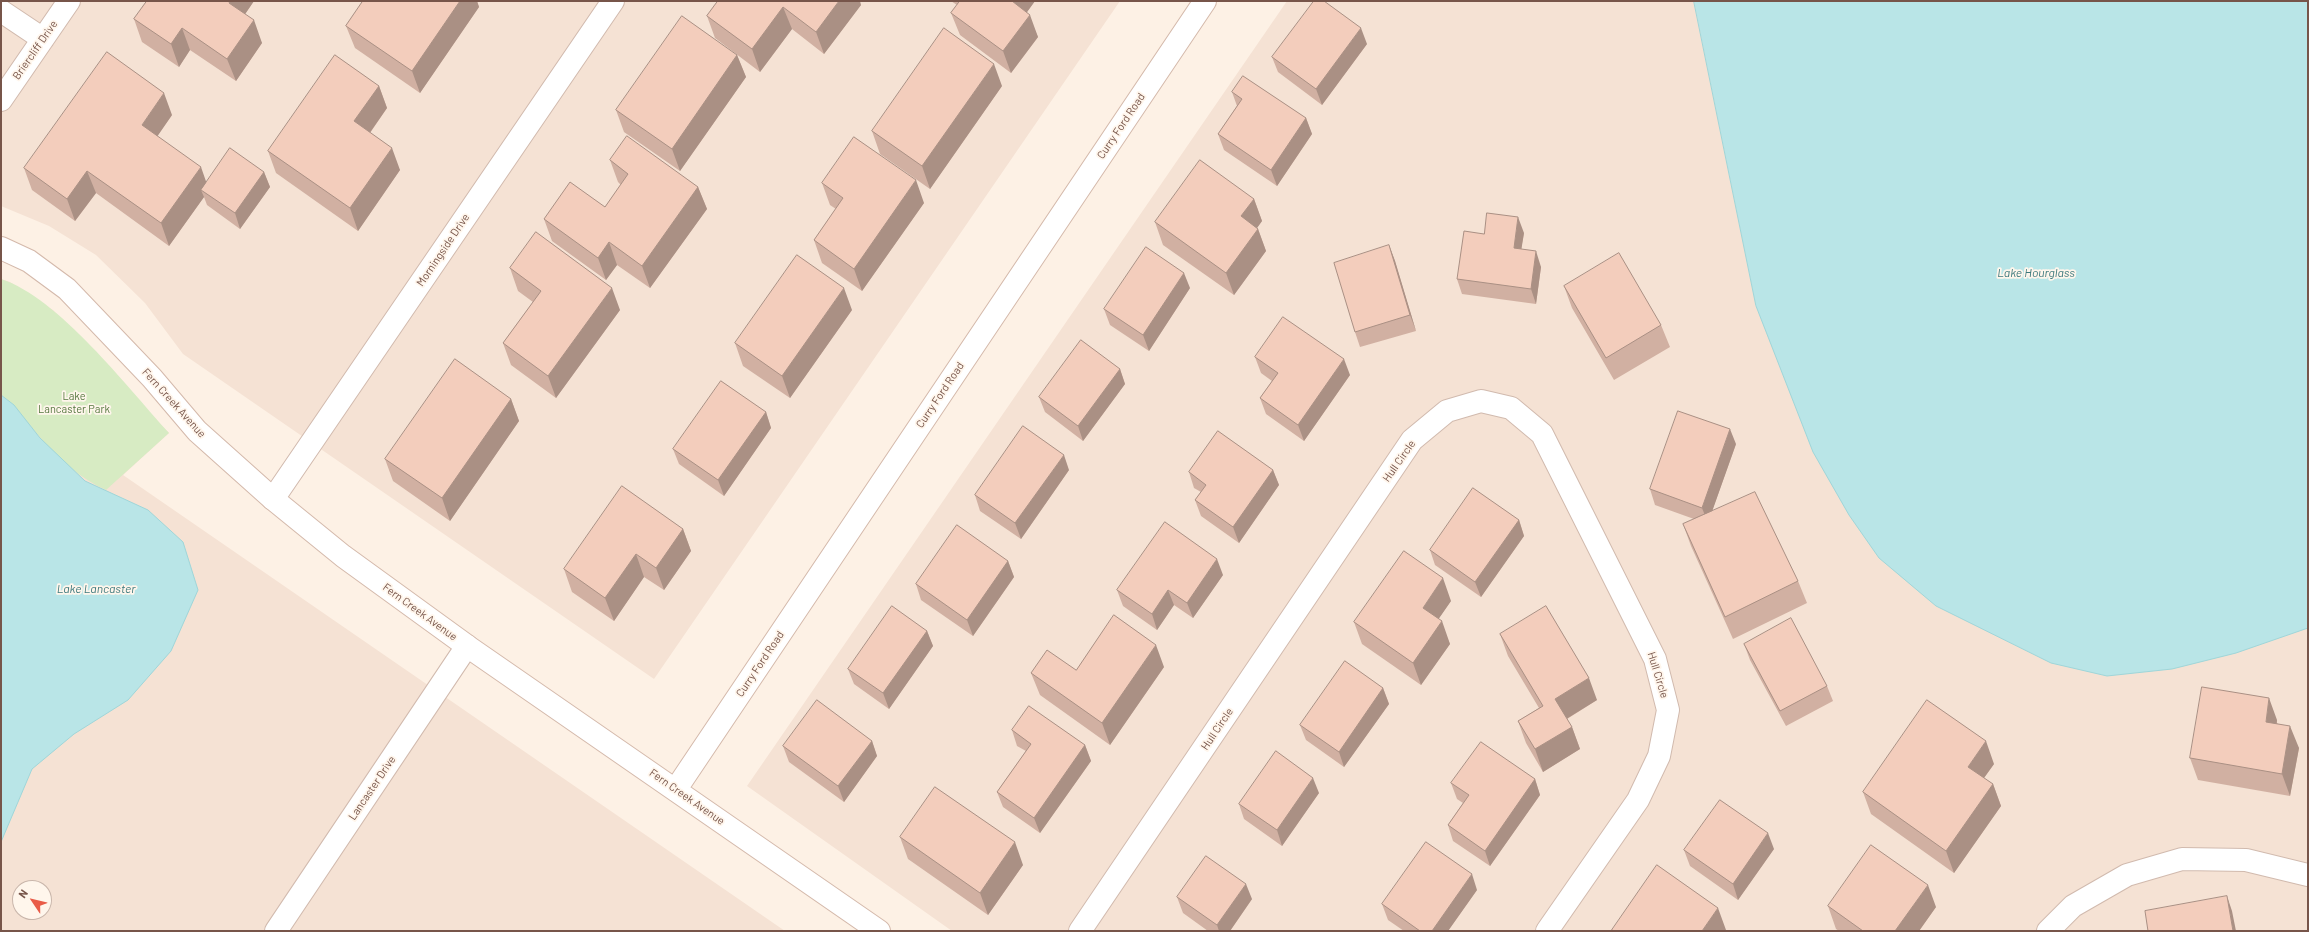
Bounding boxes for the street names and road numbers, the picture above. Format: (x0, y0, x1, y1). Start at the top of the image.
street label: Briercliff Drive (10, 18, 60, 82)
street label: Curry Ford Road (1094, 91, 1148, 161)
street label: Morningside Drive (414, 211, 472, 289)
street label: Curry Ford Road (913, 360, 967, 430)
street label: Fern Creek Avenue (139, 366, 209, 440)
street label: Hull Circle (1380, 438, 1418, 484)
street label: Fern Creek Avenue (380, 581, 460, 643)
street label: Curry Ford Road (733, 629, 787, 699)
street label: Hull Circle (1645, 650, 1671, 700)
street label: Hull Circle (1198, 705, 1236, 753)
street label: Lancaster Drive (346, 753, 398, 823)
street label: Fern Creek Avenue (647, 766, 727, 828)

